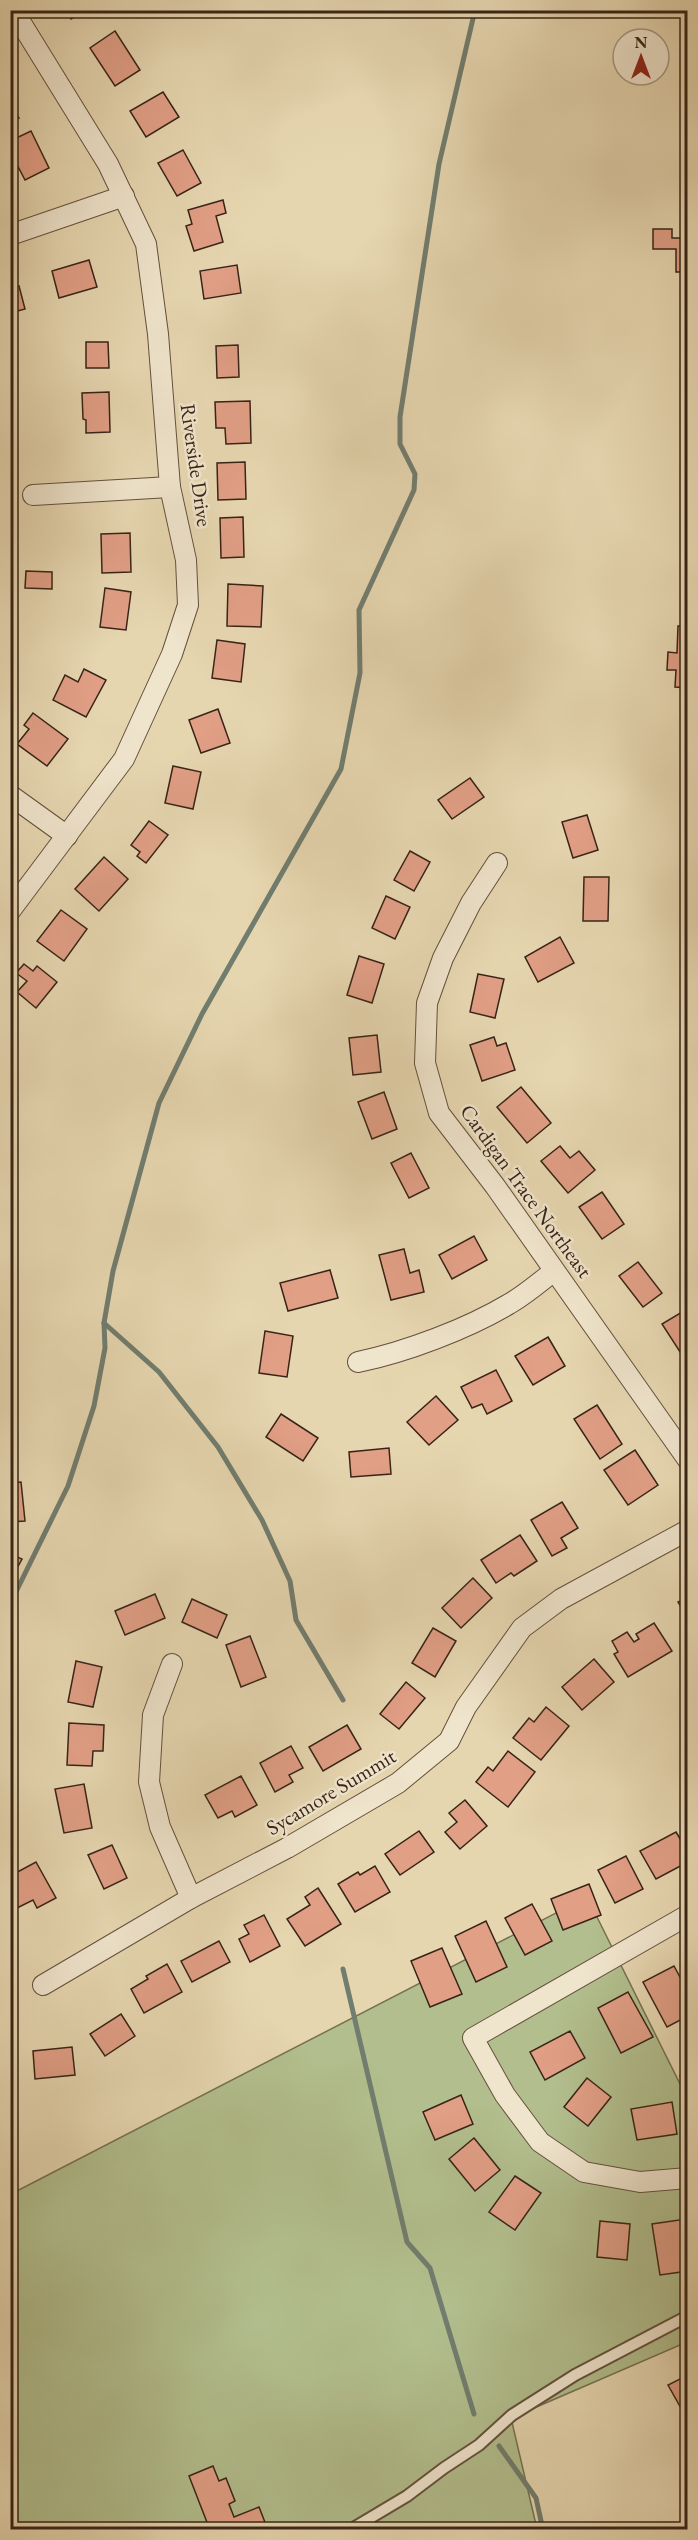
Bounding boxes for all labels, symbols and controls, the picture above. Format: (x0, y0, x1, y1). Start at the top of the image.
north arrow (611, 27, 671, 87)
text: N (635, 32, 648, 53)
street label: Riverside Drive (175, 402, 218, 528)
street label: Cardigan Trace Northeast (454, 1099, 599, 1283)
street label: Sycamore Summit (261, 1742, 401, 1841)

